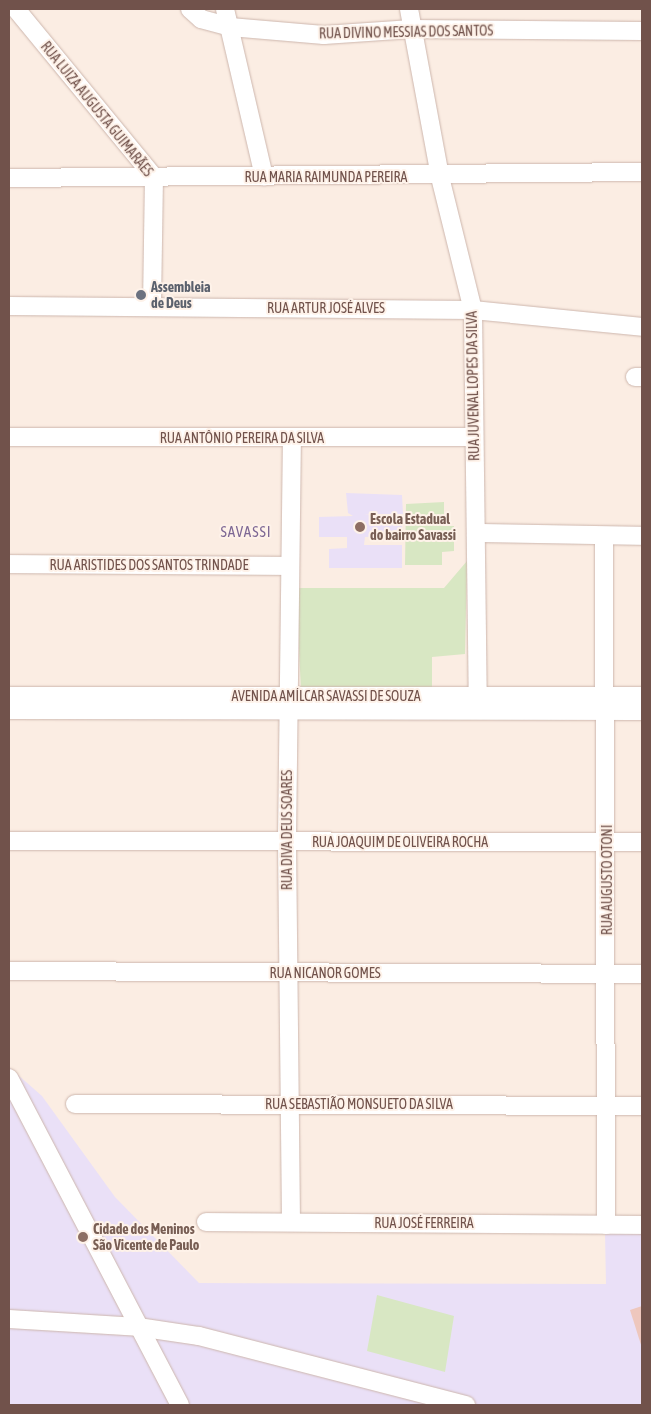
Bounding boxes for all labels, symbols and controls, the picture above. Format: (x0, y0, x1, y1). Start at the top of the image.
street label: RUA DIVINO MESSIAS DOS SANTOS (319, 22, 493, 42)
street label: RUA LUIZA AUGUSTA GUIMARÃES (37, 38, 157, 180)
street label: RUA MARIA RAIMUNDA PEREIRA (245, 169, 407, 185)
place label: Assembleia de Deus (151, 279, 210, 312)
marker: Assembleia de Deus (135, 289, 147, 301)
street label: RUA ARTUR JOSÉ ALVES (267, 300, 385, 316)
street label: RUA JUVENAL LOPES DA SILVA (463, 311, 483, 461)
street label: RUA ANTÔNIO PEREIRA DA SILVA (160, 430, 324, 446)
place label: Escola Estadual do bairro Savassi (370, 511, 456, 544)
marker: Escola Estadual do bairro Savassi (354, 521, 366, 533)
district label: SAVASSI (220, 523, 272, 541)
street label: RUA ARISTIDES DOS SANTOS TRINDADE (50, 557, 248, 573)
street label: AVENIDA AMÍLCAR SAVASSI DE SOUZA (231, 688, 421, 704)
street label: RUA DIVA DEUS SOARES (279, 770, 295, 890)
street label: RUA AUGUSTO OTONI (599, 825, 615, 935)
street label: RUA JOAQUIM DE OLIVEIRA ROCHA (312, 834, 488, 850)
street label: RUA NICANOR GOMES (269, 965, 381, 981)
street label: RUA SEBASTIÃO MONSUETO DA SILVA (265, 1096, 453, 1112)
street label: RUA JOSÉ FERREIRA (374, 1215, 474, 1231)
place label: Cidade dos Meninos São Vicente de Paulo (93, 1221, 199, 1254)
marker: Cidade dos Meninos São Vicente de Paulo (77, 1231, 89, 1243)

